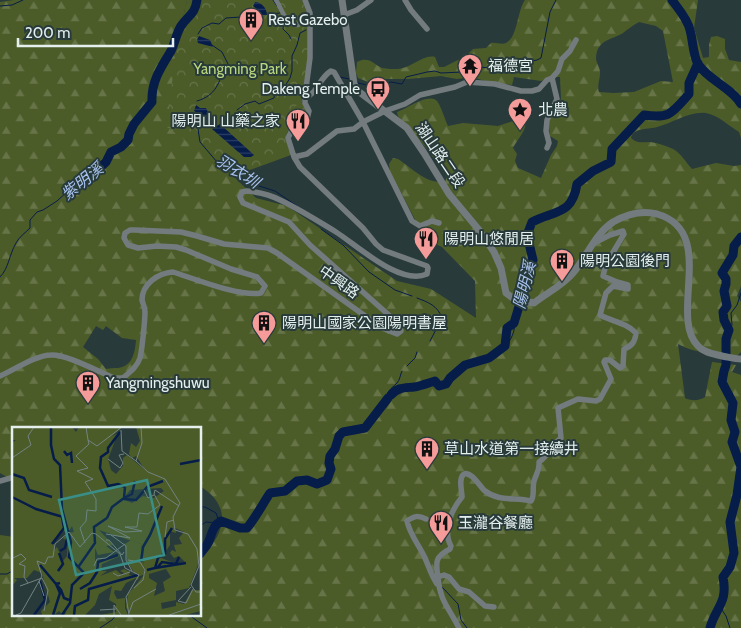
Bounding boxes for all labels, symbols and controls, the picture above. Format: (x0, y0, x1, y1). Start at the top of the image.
building icon: Rest Gazebo (238, 7, 264, 41)
place label: Rest Gazebo (268, 11, 348, 29)
scale bar (18, 15, 172, 47)
text: 200 m (25, 24, 70, 42)
temple icon: 福德宮 (457, 53, 483, 87)
place label: 福德宮 (488, 57, 533, 75)
park label: Yangming Park (192, 60, 287, 78)
bus stop icon: Dakeng Temple (365, 76, 391, 110)
place label: Dakeng Temple (262, 80, 360, 98)
place icon: 北農 (507, 97, 533, 131)
place label: 北農 (538, 101, 568, 119)
restaurant icon: 陽明山 山藥之家 (285, 108, 311, 142)
place label: 陽明山 山藥之家 (172, 112, 280, 130)
street label: 湖山路二段 (412, 119, 468, 191)
water label: 羽衣圳 (212, 151, 265, 193)
water label: 紫明溪 (58, 158, 108, 204)
restaurant icon: 陽明山悠閒居 (413, 226, 439, 260)
place label: 陽明山悠閒居 (444, 230, 534, 248)
building icon: 陽明公園後門 (549, 248, 575, 282)
place label: 陽明公園後門 (580, 252, 670, 270)
water label: 陽明溪 (509, 258, 540, 311)
street label: 中興路 (315, 262, 363, 302)
building icon: 陽明山國家公園陽明書屋 (251, 310, 277, 344)
place label: 陽明山國家公園陽明書屋 (282, 314, 447, 332)
building icon: Yangmingshuwu (75, 370, 101, 404)
place label: Yangmingshuwu (105, 374, 210, 392)
inset map (12, 427, 201, 616)
building icon: 草山水道第一接續井 (414, 436, 440, 470)
place label: 草山水道第一接續井 (444, 440, 579, 458)
restaurant icon: 玉瀧谷餐廳 (428, 510, 454, 544)
place label: 玉瀧谷餐廳 (458, 514, 533, 532)

